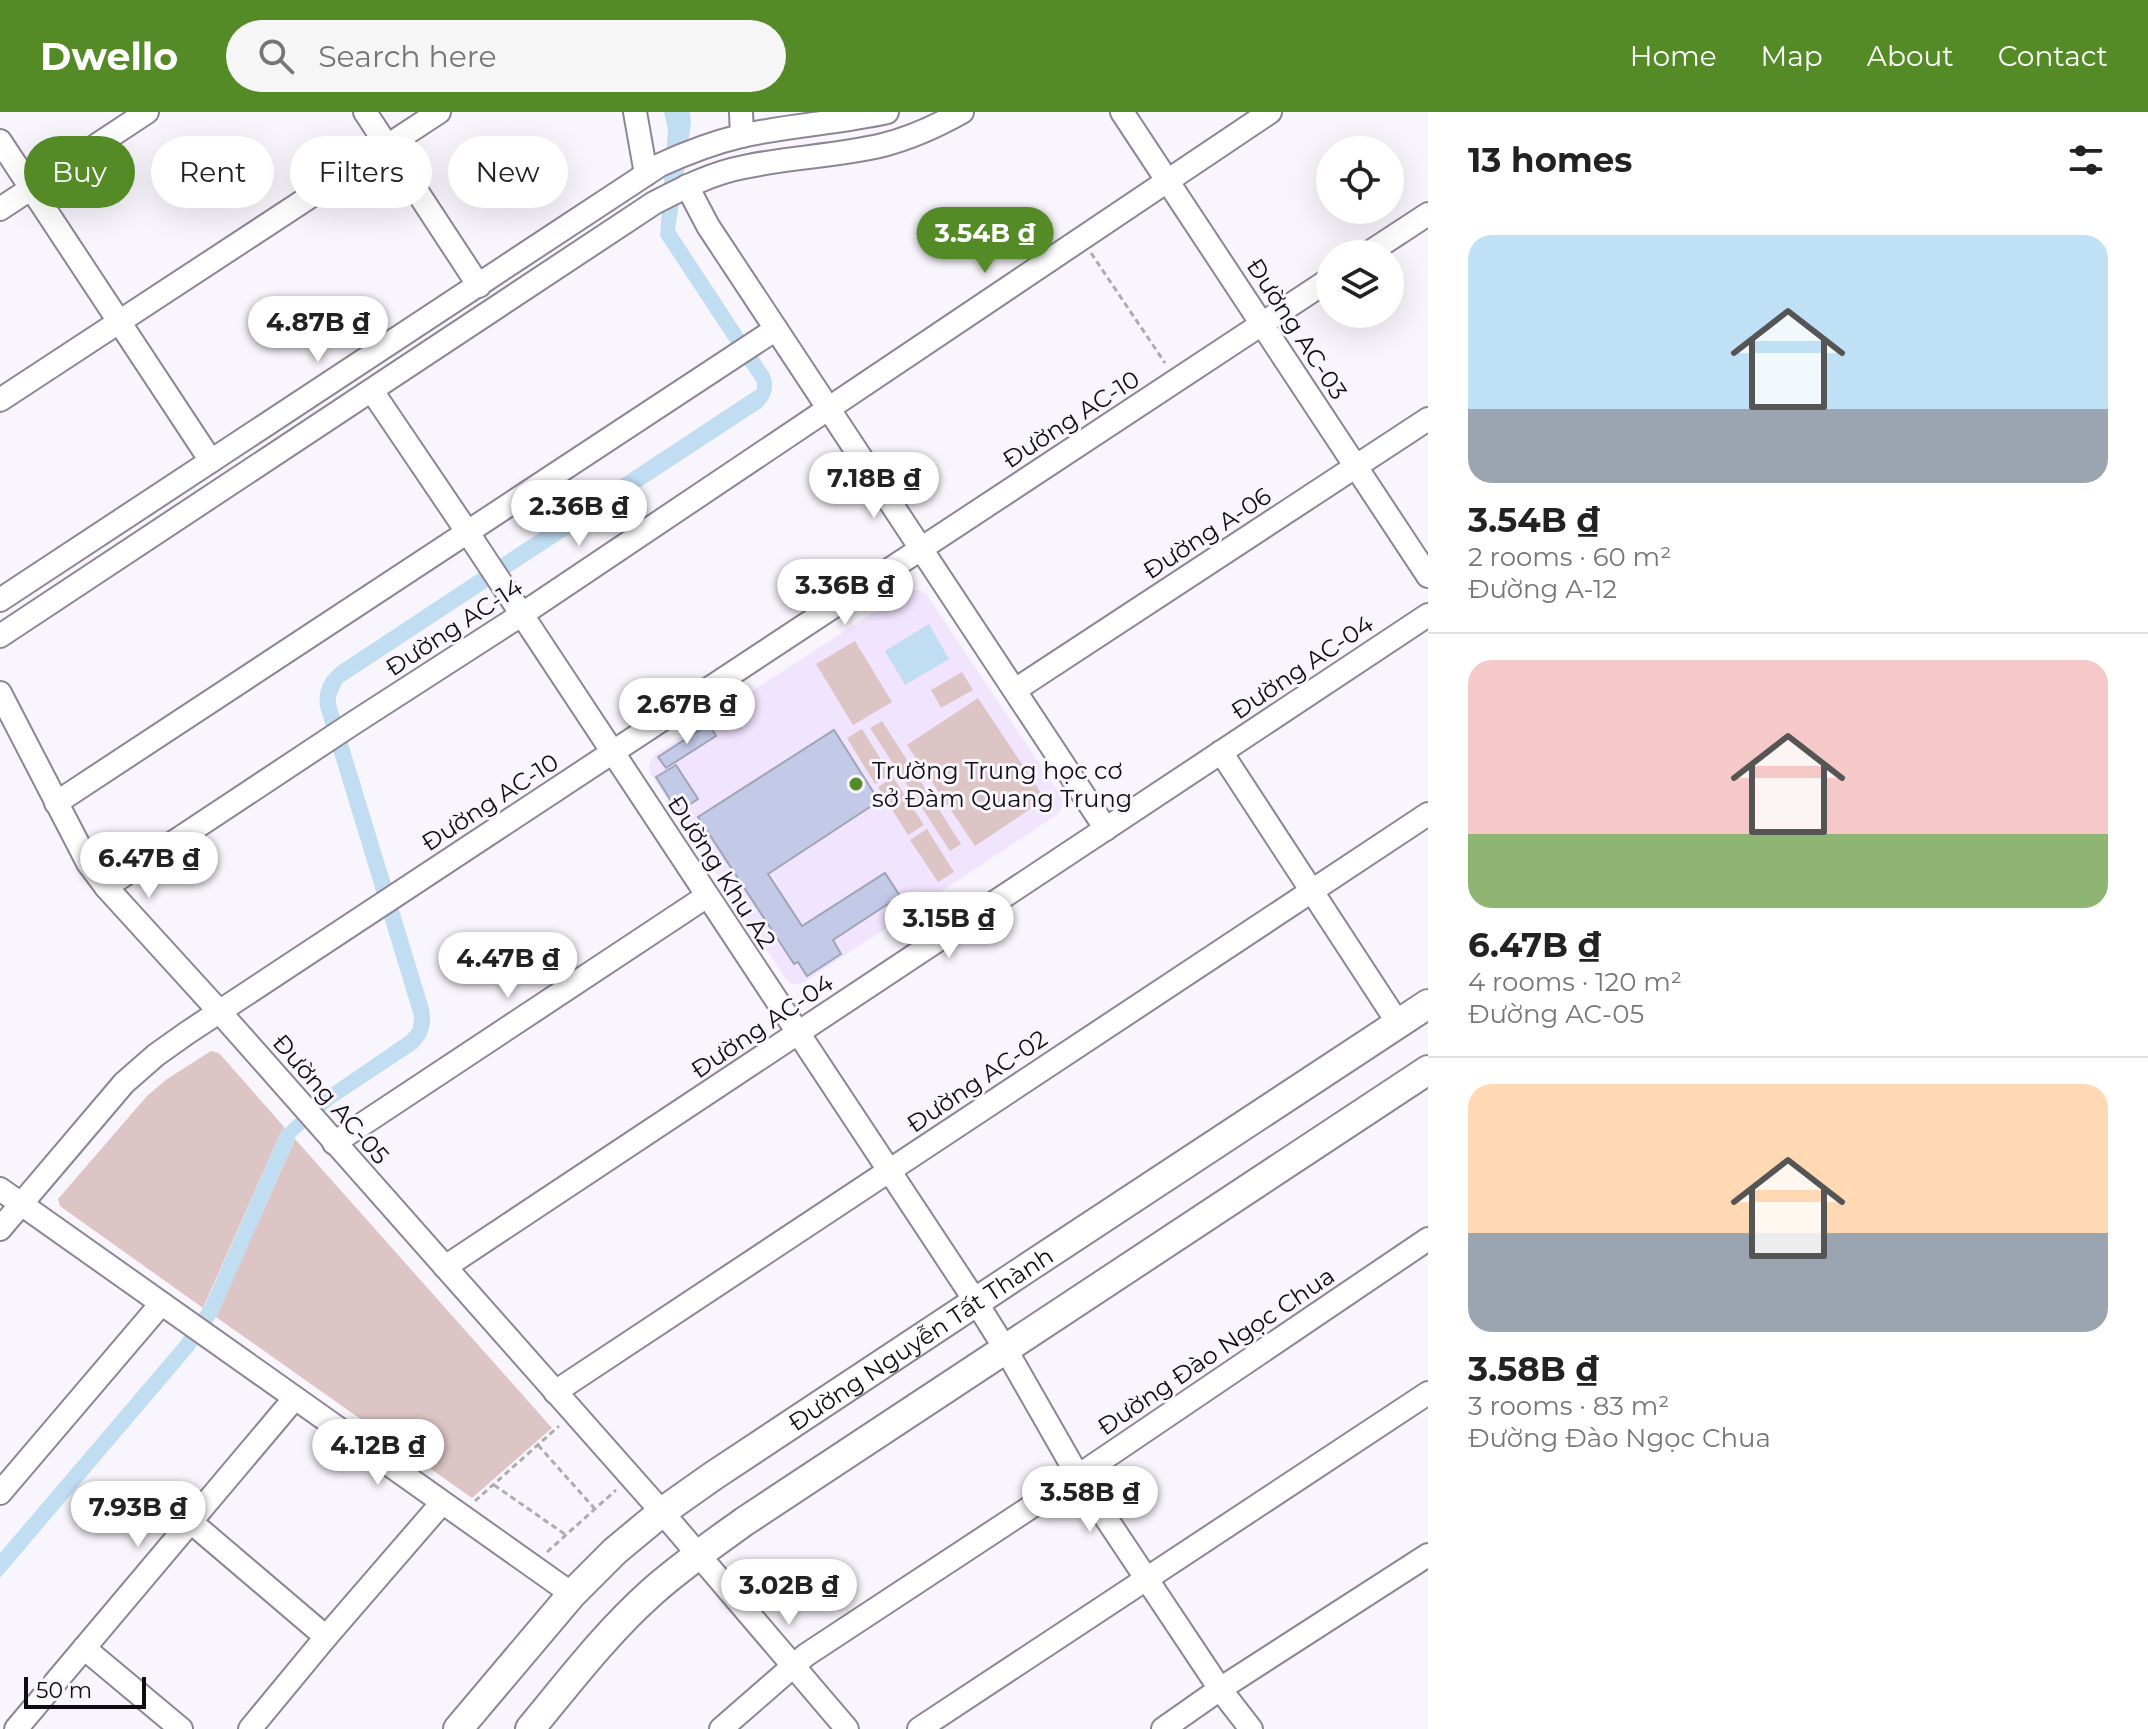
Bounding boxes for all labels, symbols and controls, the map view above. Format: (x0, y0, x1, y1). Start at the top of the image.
search box (226, 20, 786, 92)
text: Dwello (40, 33, 178, 80)
icon: search (254, 34, 298, 78)
text: Search here (318, 38, 497, 75)
text: Home (1630, 39, 1717, 73)
text: Map (1761, 39, 1823, 73)
text: About (1867, 39, 1954, 73)
text: Contact (1998, 39, 2108, 73)
chip: Buy (24, 136, 135, 208)
chip: Rent (151, 136, 274, 208)
chip: Filters (290, 136, 432, 208)
chip: New (448, 136, 568, 208)
map controls (1316, 136, 1404, 328)
button: locate (1316, 136, 1404, 224)
icon: filters (2064, 138, 2108, 182)
text: 13 homes (1468, 139, 1632, 181)
pin: 3.54B ₫ (911, 207, 1059, 275)
text: 3.54B ₫ (935, 217, 1035, 249)
button: layers (1316, 240, 1404, 328)
street label: Đường AC-03 (1241, 253, 1353, 405)
icon: home (1716, 287, 1860, 431)
pin: 4.87B ₫ (244, 296, 392, 364)
text: 4.87B ₫ (266, 306, 370, 338)
street label: Đường AC-10 (997, 364, 1145, 474)
pin: 7.18B ₫ (800, 452, 948, 520)
text: 7.18B ₫ (827, 462, 921, 494)
pin: 2.36B ₫ (505, 480, 653, 548)
street label: Đường A-06 (1138, 481, 1276, 585)
text: 2.36B ₫ (529, 490, 629, 522)
text: 3.54B ₫ (1468, 499, 1600, 541)
text: 2 rooms · 60 m² (1468, 541, 1671, 573)
pin: 3.36B ₫ (771, 559, 919, 627)
text: 3.36B ₫ (795, 569, 895, 601)
street label: Đường AC-14 (380, 572, 528, 682)
text: Đường A-12 (1468, 573, 1617, 605)
street label: Đường AC-04 (1226, 609, 1379, 725)
pin: 2.67B ₫ (613, 678, 761, 746)
text: 2.67B ₫ (637, 688, 737, 720)
icon: home (1716, 712, 1860, 856)
street label: Đường AC-10 (416, 747, 564, 857)
place label: Trường Trung học cơ sở Đàm Quang Trung (872, 756, 1132, 813)
marker: Trường Trung học cơ sở Đàm Quang Trung (847, 775, 865, 793)
street label: Đường Khu A2 (662, 790, 782, 954)
pin: 6.47B ₫ (75, 832, 223, 900)
text: 6.47B ₫ (98, 842, 200, 874)
pin: 3.15B ₫ (875, 892, 1023, 960)
text: 3.15B ₫ (903, 902, 995, 934)
text: 6.47B ₫ (1468, 924, 1601, 966)
pin: 4.47B ₫ (434, 932, 582, 1000)
text: 4.47B ₫ (456, 942, 560, 974)
text: 4 rooms · 120 m² (1468, 966, 1682, 998)
street label: Đường AC-04 (686, 968, 839, 1084)
text: Đường AC-05 (1468, 998, 1644, 1030)
street label: Đường AC-02 (901, 1024, 1053, 1138)
street label: Đường AC-05 (267, 1028, 395, 1170)
icon: home (1716, 1136, 1860, 1280)
street label: Đường Nguyễn Tất Thành (783, 1240, 1058, 1437)
street label: Đường Đào Ngọc Chua (1092, 1261, 1340, 1441)
text: 3.58B ₫ (1468, 1348, 1599, 1390)
text: 3 rooms · 83 m² (1468, 1390, 1669, 1422)
pin: 4.12B ₫ (304, 1419, 452, 1487)
text: Đường Đào Ngọc Chua (1468, 1422, 1771, 1454)
text: 4.12B ₫ (330, 1429, 426, 1461)
pin: 3.58B ₫ (1016, 1466, 1164, 1534)
text: 3.58B ₫ (1040, 1476, 1140, 1508)
pin: 7.93B ₫ (64, 1481, 212, 1549)
text: 7.93B ₫ (89, 1491, 187, 1523)
pin: 3.02B ₫ (715, 1559, 863, 1627)
text: 3.02B ₫ (739, 1569, 839, 1601)
scale bar (24, 1673, 146, 1709)
text: 50 m (36, 1677, 92, 1704)

